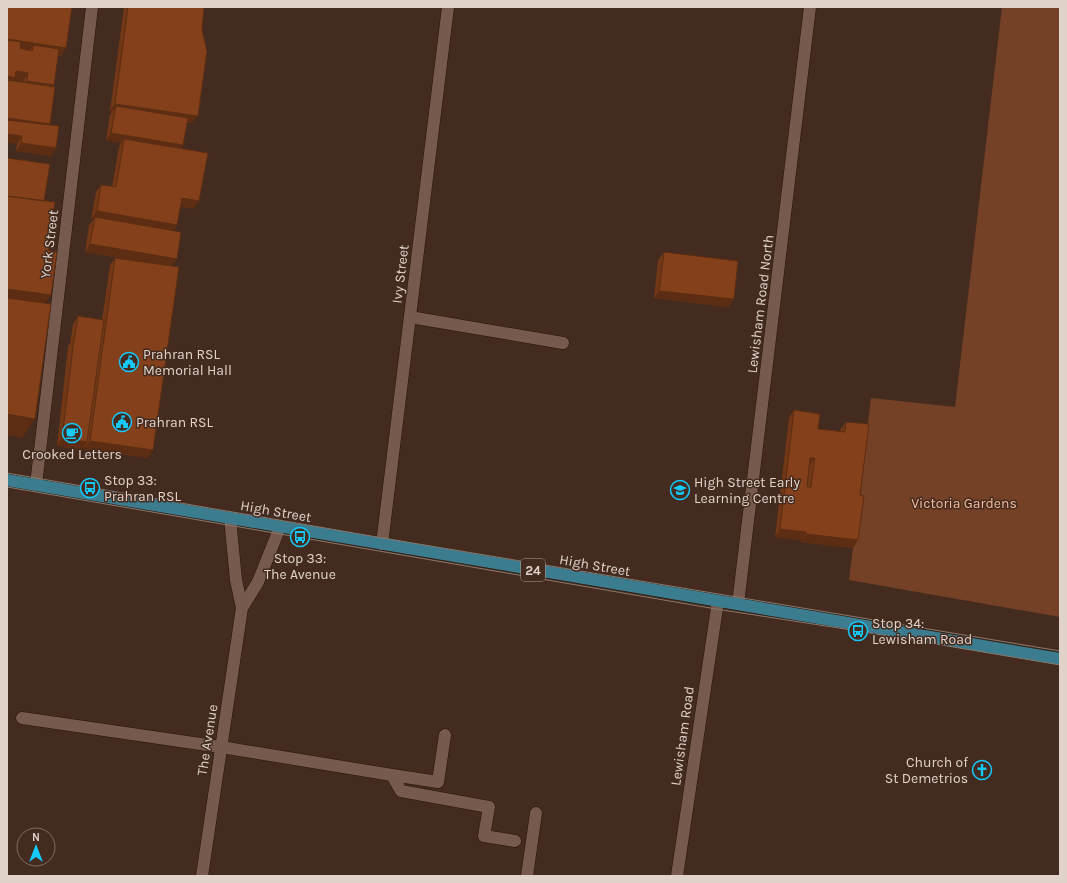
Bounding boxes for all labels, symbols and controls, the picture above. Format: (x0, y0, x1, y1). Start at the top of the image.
street label: York Street (37, 209, 62, 279)
street label: Lewisham Road North (744, 234, 777, 374)
street label: Ivy Street (388, 244, 413, 304)
place label: Prahran RSL Memorial Hall (143, 346, 232, 379)
public building icon: Prahran RSL Memorial Hall (118, 351, 140, 373)
public building icon: Prahran RSL (111, 411, 133, 433)
place label: Prahran RSL (136, 414, 214, 431)
cafe icon: Crooked Letters (61, 422, 83, 444)
place label: Crooked Letters (22, 446, 122, 463)
place label: Stop 33: Prahran RSL (104, 472, 182, 505)
place label: High Street Early Learning Centre (694, 474, 801, 507)
bus stop icon: Stop 33: Prahran RSL (79, 477, 101, 499)
school or university icon: High Street Early Learning Centre (669, 479, 691, 501)
park label: Victoria Gardens (911, 495, 1017, 512)
street label: High Street (239, 497, 313, 526)
bus stop icon: Stop 33: The Avenue (289, 526, 311, 548)
place label: Stop 33: The Avenue (264, 550, 336, 583)
street label: High Street (558, 551, 632, 580)
road number: 24 (521, 559, 545, 581)
place label: Stop 34: Lewisham Road (872, 615, 972, 648)
bus stop icon: Stop 34: Lewisham Road (847, 620, 869, 642)
street label: Lewisham Road (667, 685, 698, 787)
street label: The Avenue (193, 703, 222, 777)
place label: Church of St Demetrios (885, 754, 968, 787)
church icon: Church of St Demetrios (971, 759, 993, 781)
north arrow (16, 827, 56, 867)
text: N (32, 831, 40, 844)

